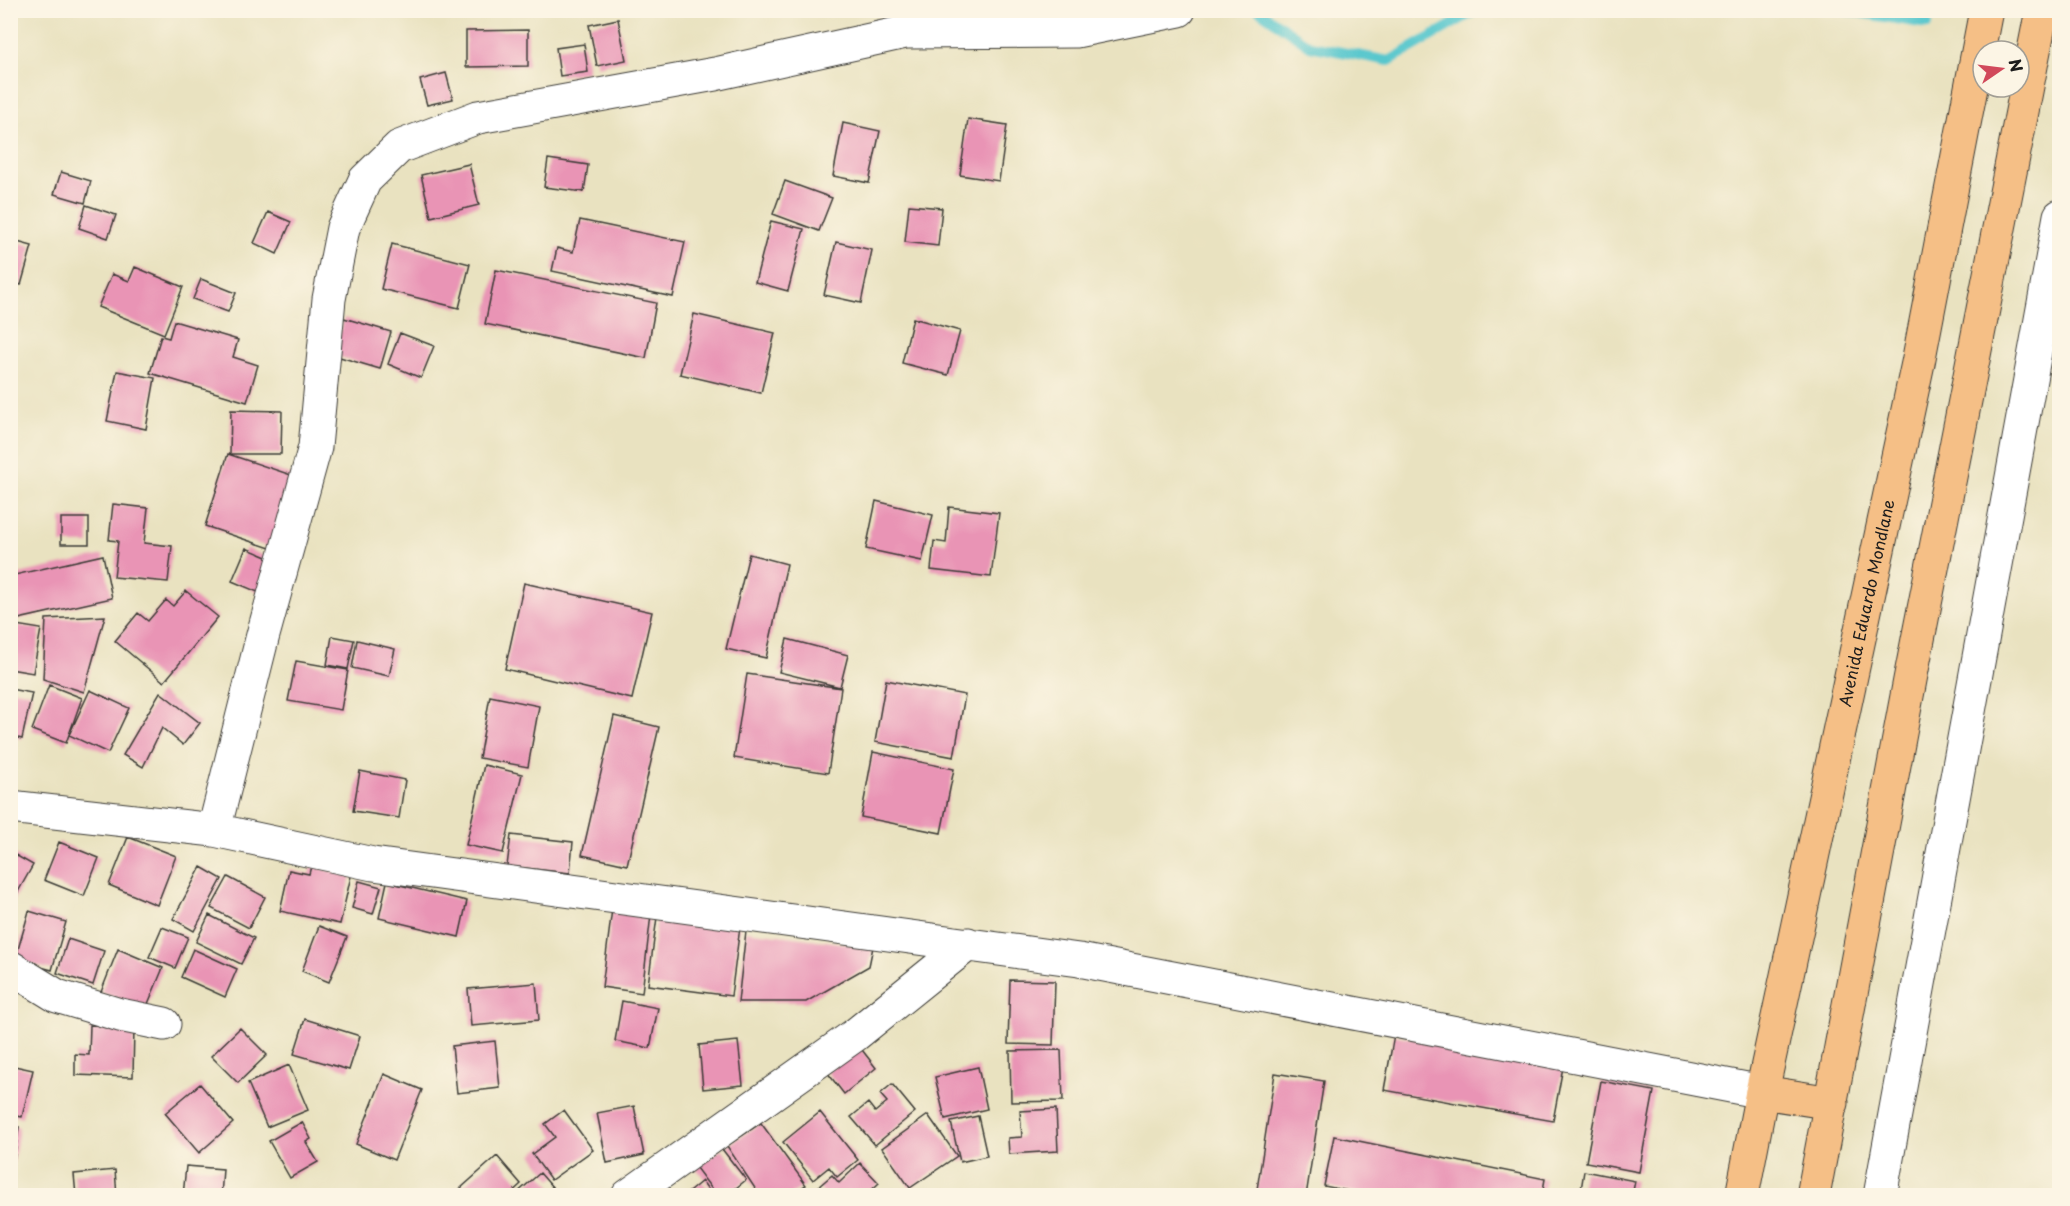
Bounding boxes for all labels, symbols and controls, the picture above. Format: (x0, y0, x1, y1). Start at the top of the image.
north arrow (1971, 39, 2031, 99)
text: N (2003, 56, 2030, 74)
street label: Avenida Eduardo Mondlane (1832, 497, 1900, 709)

